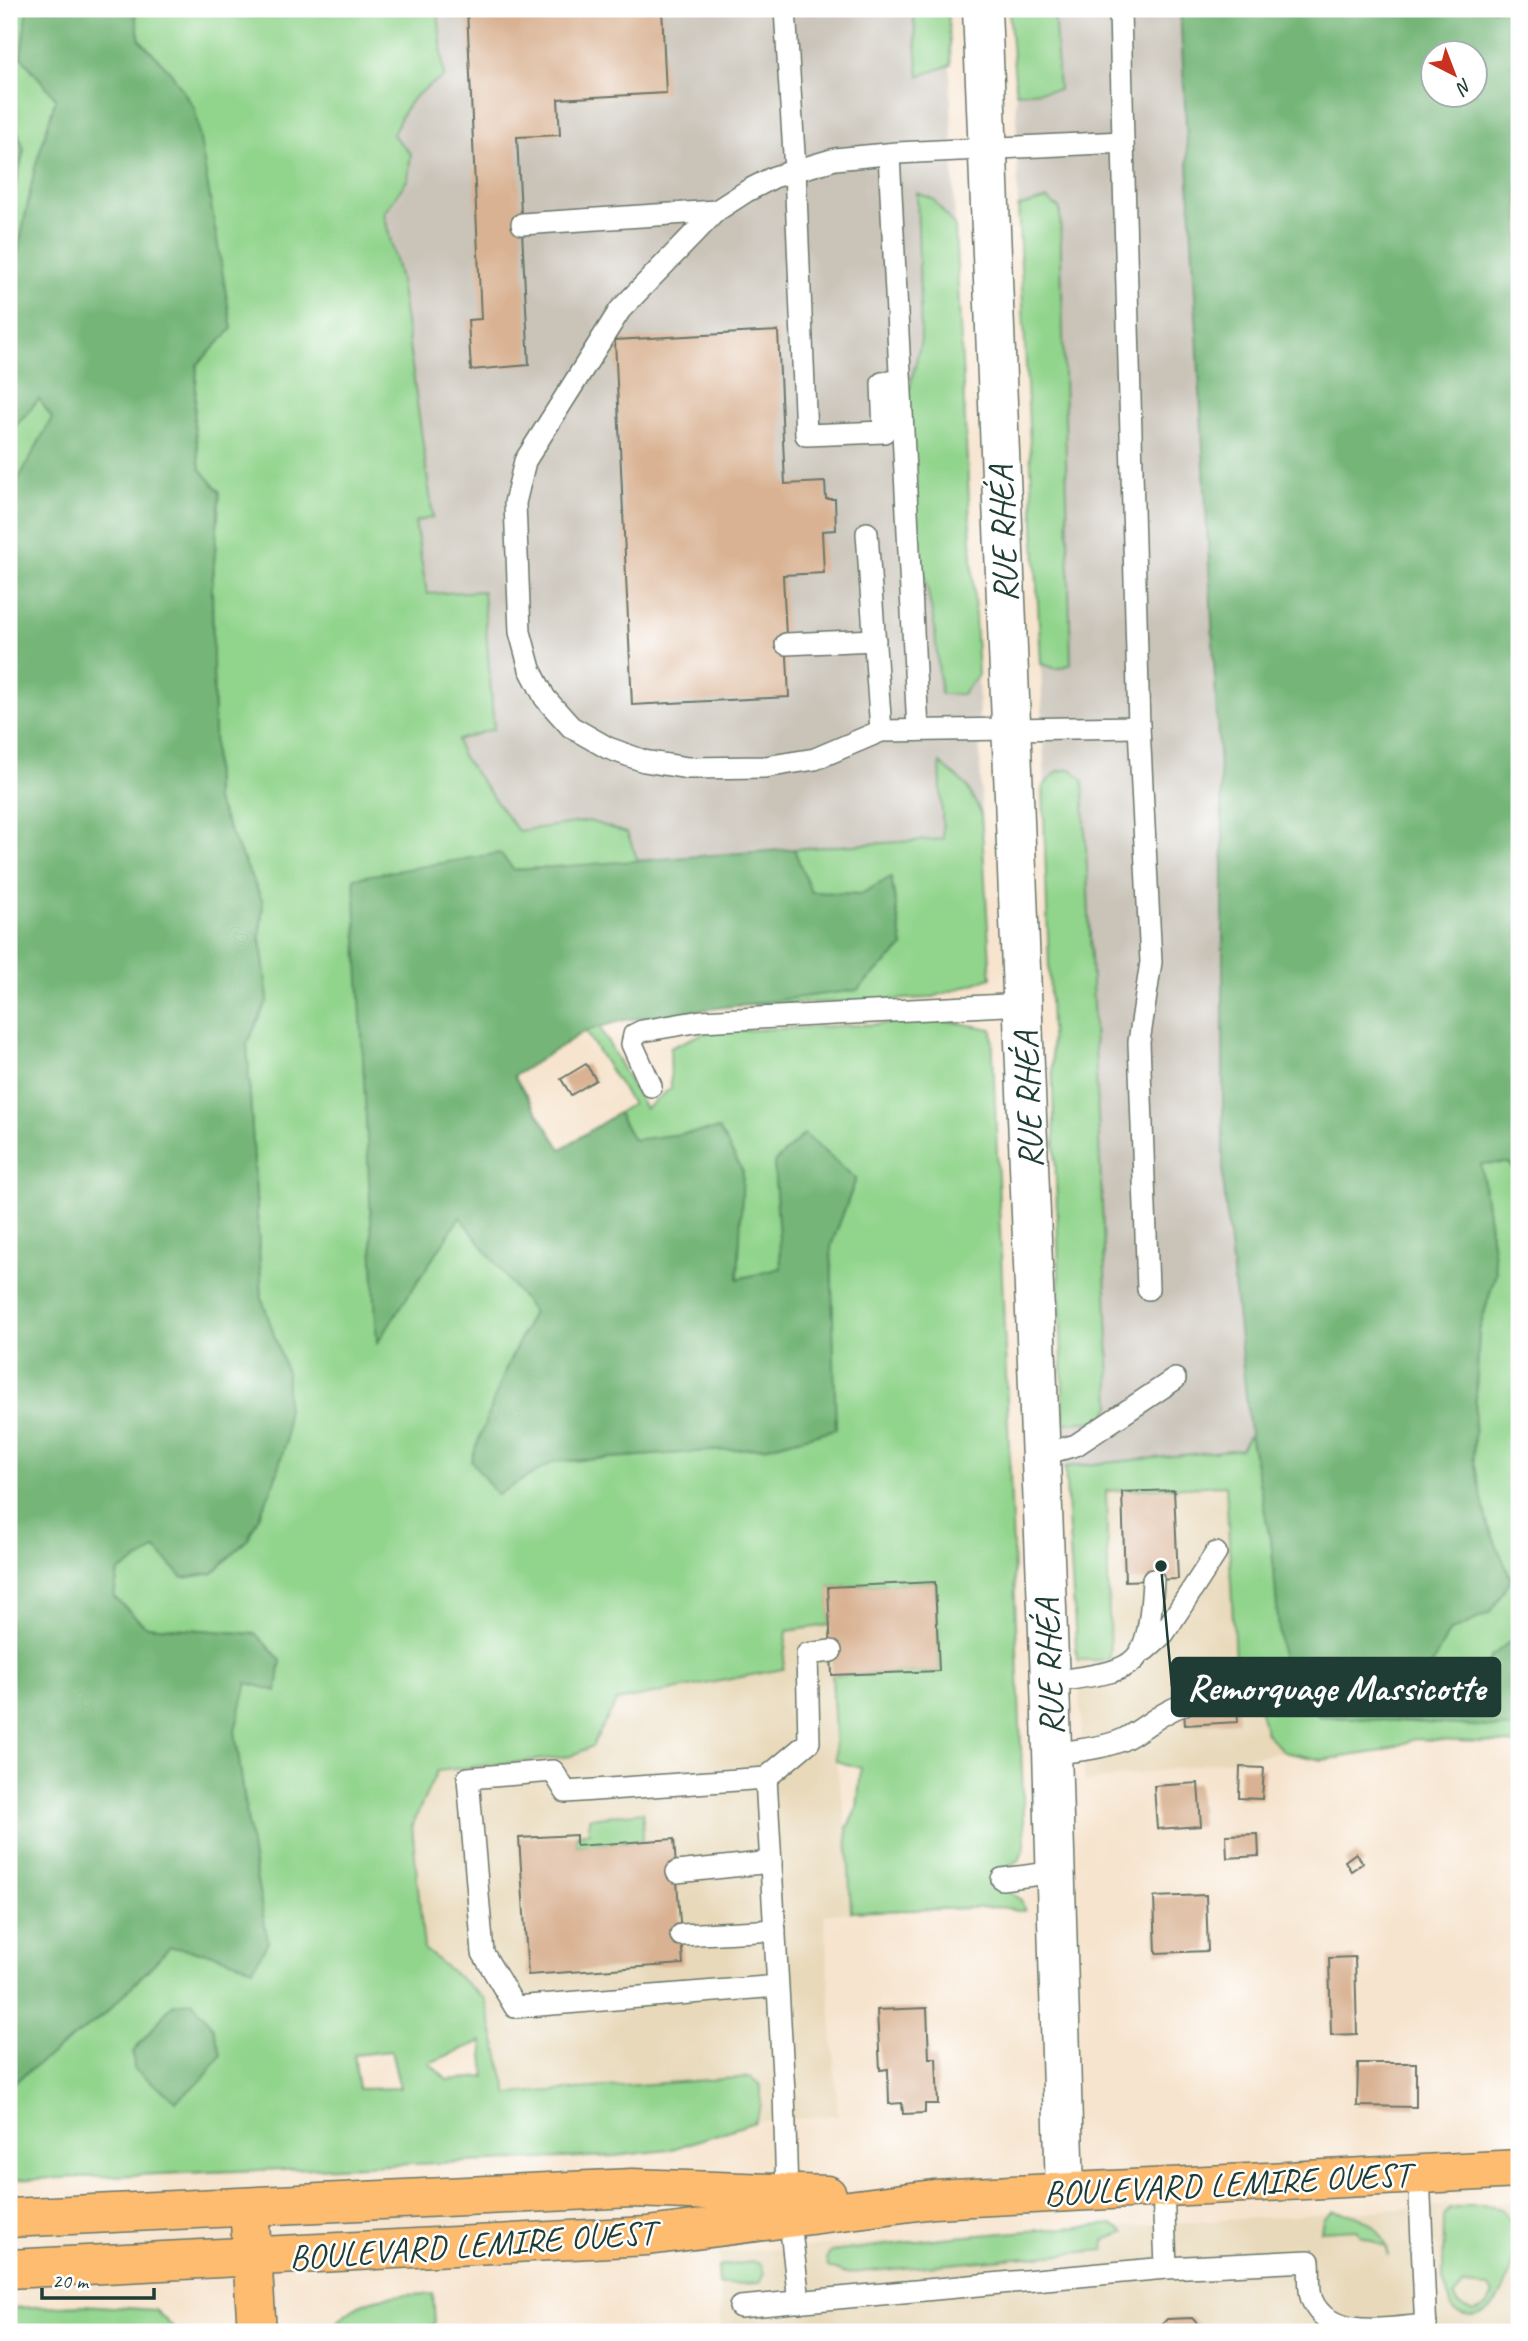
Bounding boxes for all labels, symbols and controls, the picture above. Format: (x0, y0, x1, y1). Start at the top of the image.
north arrow (1420, 38, 1490, 108)
text: N (1450, 73, 1477, 101)
street label: RUE RHÉA (978, 464, 1028, 603)
street label: RUE RHÉA (1003, 1030, 1053, 1169)
street label: RUE RHÉA (1024, 1597, 1074, 1736)
callout: Remorquage Massicotte (1172, 1658, 1500, 1716)
text: Remorquage Massicotte (1187, 1664, 1488, 1711)
street label: BOULEVARD LEMIRE OUEST (1043, 2152, 1418, 2216)
street label: BOULEVARD LEMIRE OUEST (288, 2209, 663, 2280)
scale bar (42, 2257, 154, 2301)
text: 20 m (52, 2268, 90, 2294)

